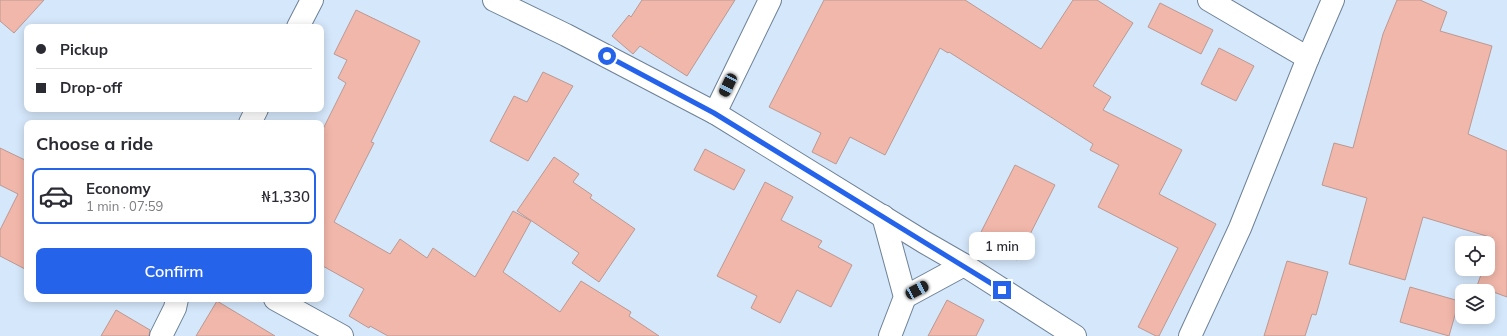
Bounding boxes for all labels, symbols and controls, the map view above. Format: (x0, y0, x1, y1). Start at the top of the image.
text: Pickup (60, 40, 108, 59)
route start (598, 47, 616, 65)
car (717, 72, 739, 98)
text: Drop-off (60, 78, 122, 97)
text: Choose a ride (36, 132, 153, 155)
icon: car (38, 178, 74, 214)
text: Economy (86, 179, 151, 198)
text: ₦1,330 (261, 187, 310, 206)
text: 1 min · 07:59 (86, 198, 163, 214)
callout: 1 min (969, 232, 1035, 260)
map controls (1455, 236, 1495, 324)
button: locate (1455, 236, 1495, 276)
text: 1 min (985, 238, 1019, 254)
button: Confirm (36, 248, 312, 294)
car (904, 279, 930, 301)
route end (993, 281, 1011, 299)
button: layers (1455, 284, 1495, 324)

